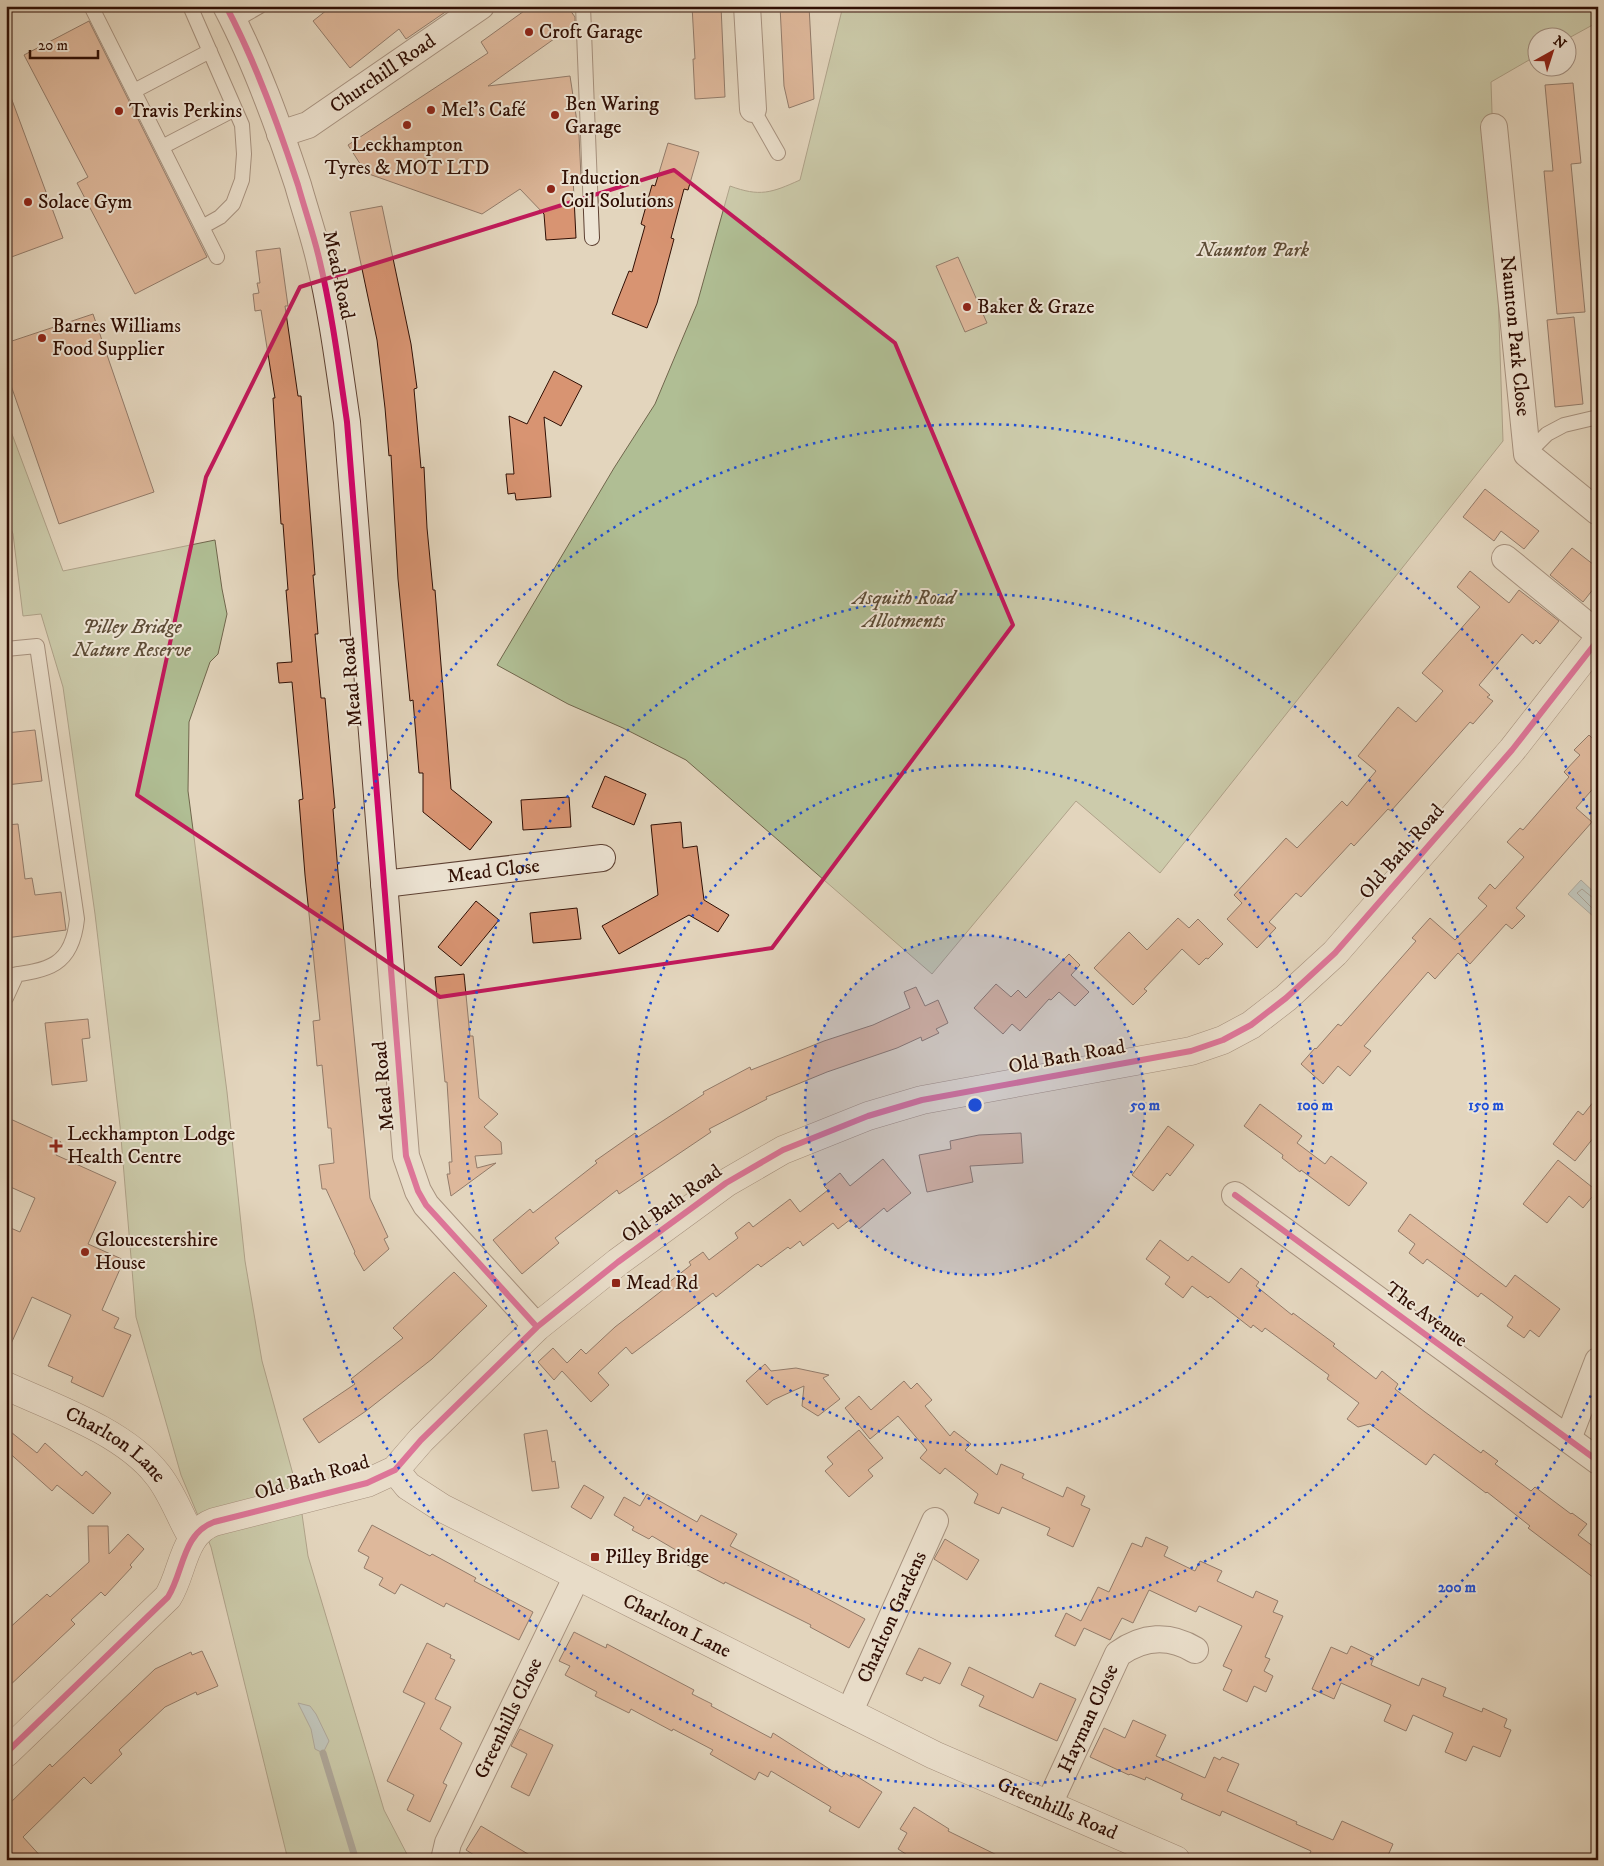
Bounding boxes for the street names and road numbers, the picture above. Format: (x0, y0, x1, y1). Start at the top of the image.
street label: Churchill Road (325, 29, 440, 119)
street label: Mead Road (316, 228, 360, 322)
street label: Naunton Park Close (1495, 255, 1536, 417)
street label: Mead Road (336, 636, 368, 728)
street label: Old Bath Road (1354, 799, 1450, 905)
street label: Mead Close (446, 853, 541, 889)
street label: Old Bath Road (1007, 1034, 1127, 1080)
street label: Mead Road (368, 1040, 400, 1132)
street label: Old Bath Road (617, 1159, 727, 1249)
street label: The Avenue (1380, 1277, 1472, 1353)
street label: Charlton Lane (61, 1401, 172, 1488)
street label: Old Bath Road (252, 1450, 372, 1506)
street label: Charlton Gardens (852, 1547, 932, 1687)
street label: Charlton Lane (619, 1588, 735, 1664)
street label: Greenhills Close (468, 1654, 548, 1783)
street label: Hayman Close (1052, 1660, 1124, 1777)
street label: Greenhills Road (993, 1771, 1121, 1846)

